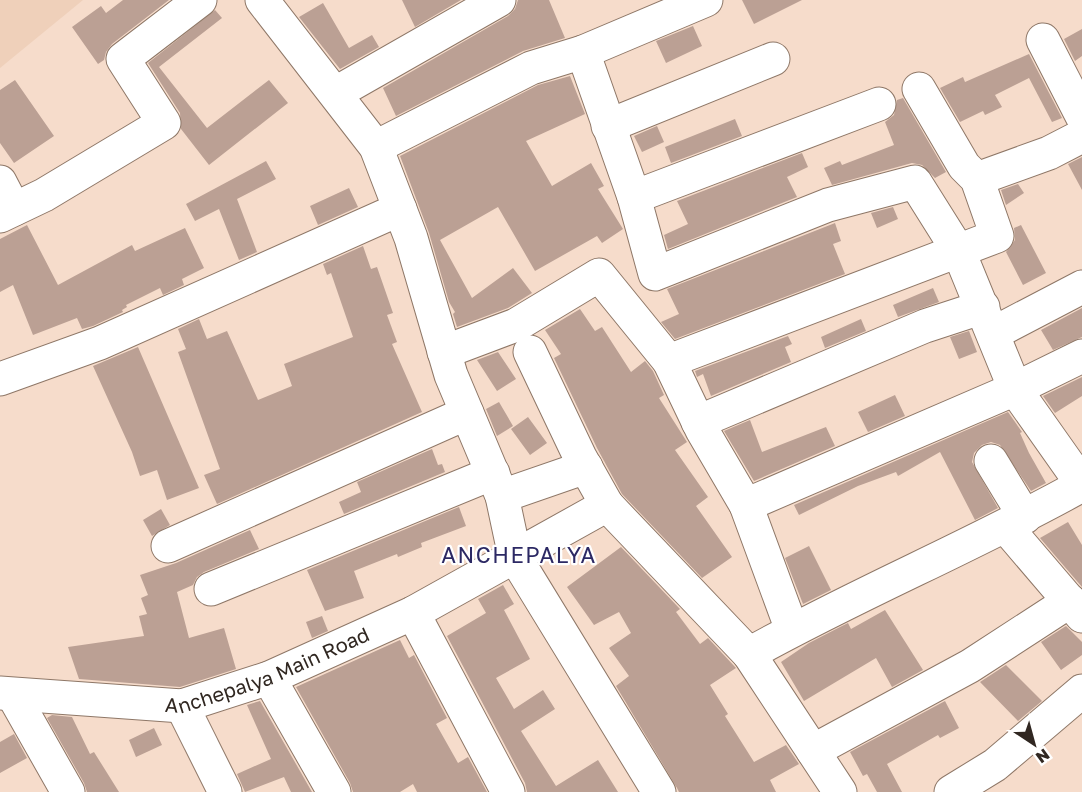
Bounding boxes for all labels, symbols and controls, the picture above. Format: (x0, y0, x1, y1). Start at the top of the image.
district label: ANCHEPALYA (441, 541, 597, 568)
street label: Anchepalya Main Road (164, 621, 373, 718)
north arrow (1004, 714, 1064, 774)
text: N (1032, 744, 1054, 768)

